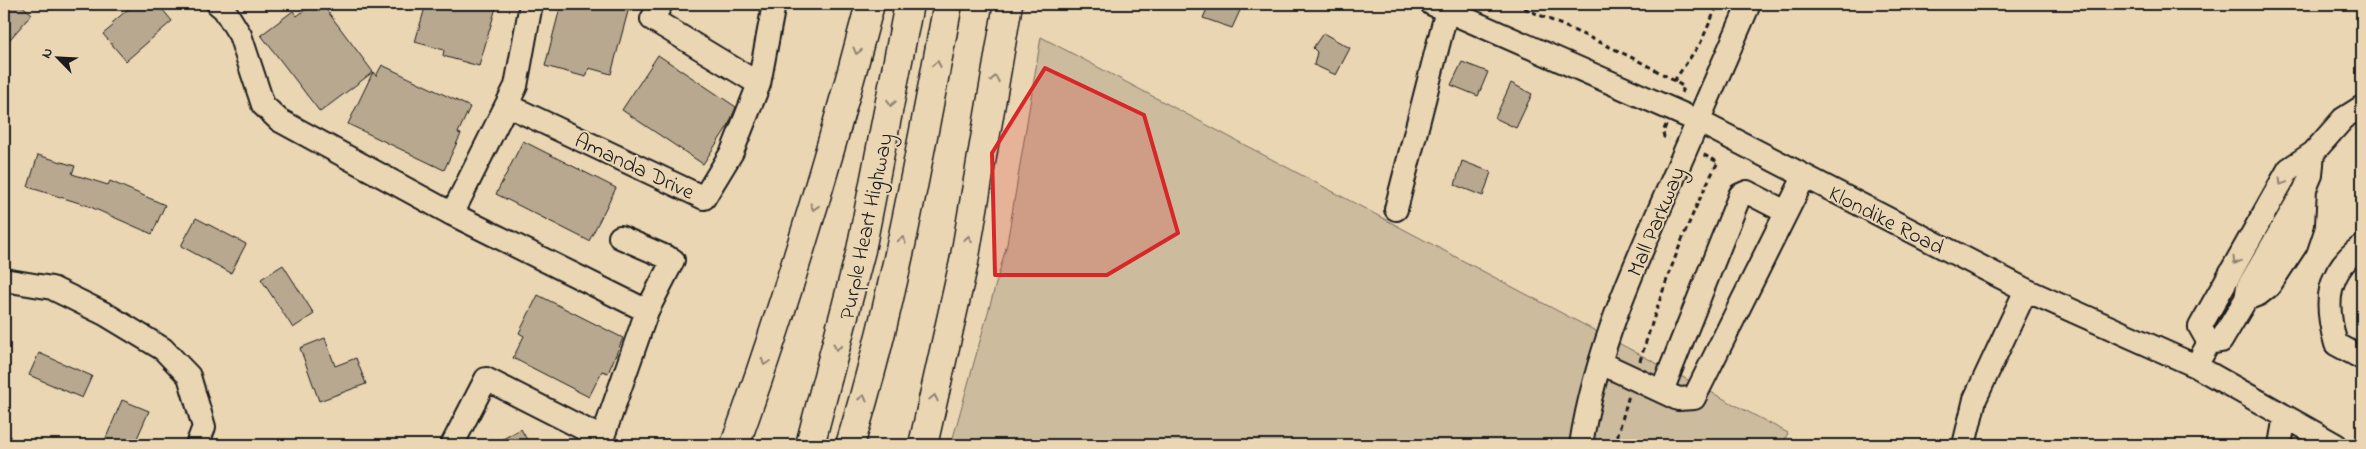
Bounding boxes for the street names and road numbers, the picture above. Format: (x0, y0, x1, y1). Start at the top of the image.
street label: Amanda Drive (568, 126, 699, 210)
street label: Purple Heart Highway (833, 130, 904, 323)
street label: Mall Parkway (1620, 162, 1696, 282)
street label: Klondike Road (1822, 179, 1949, 264)

